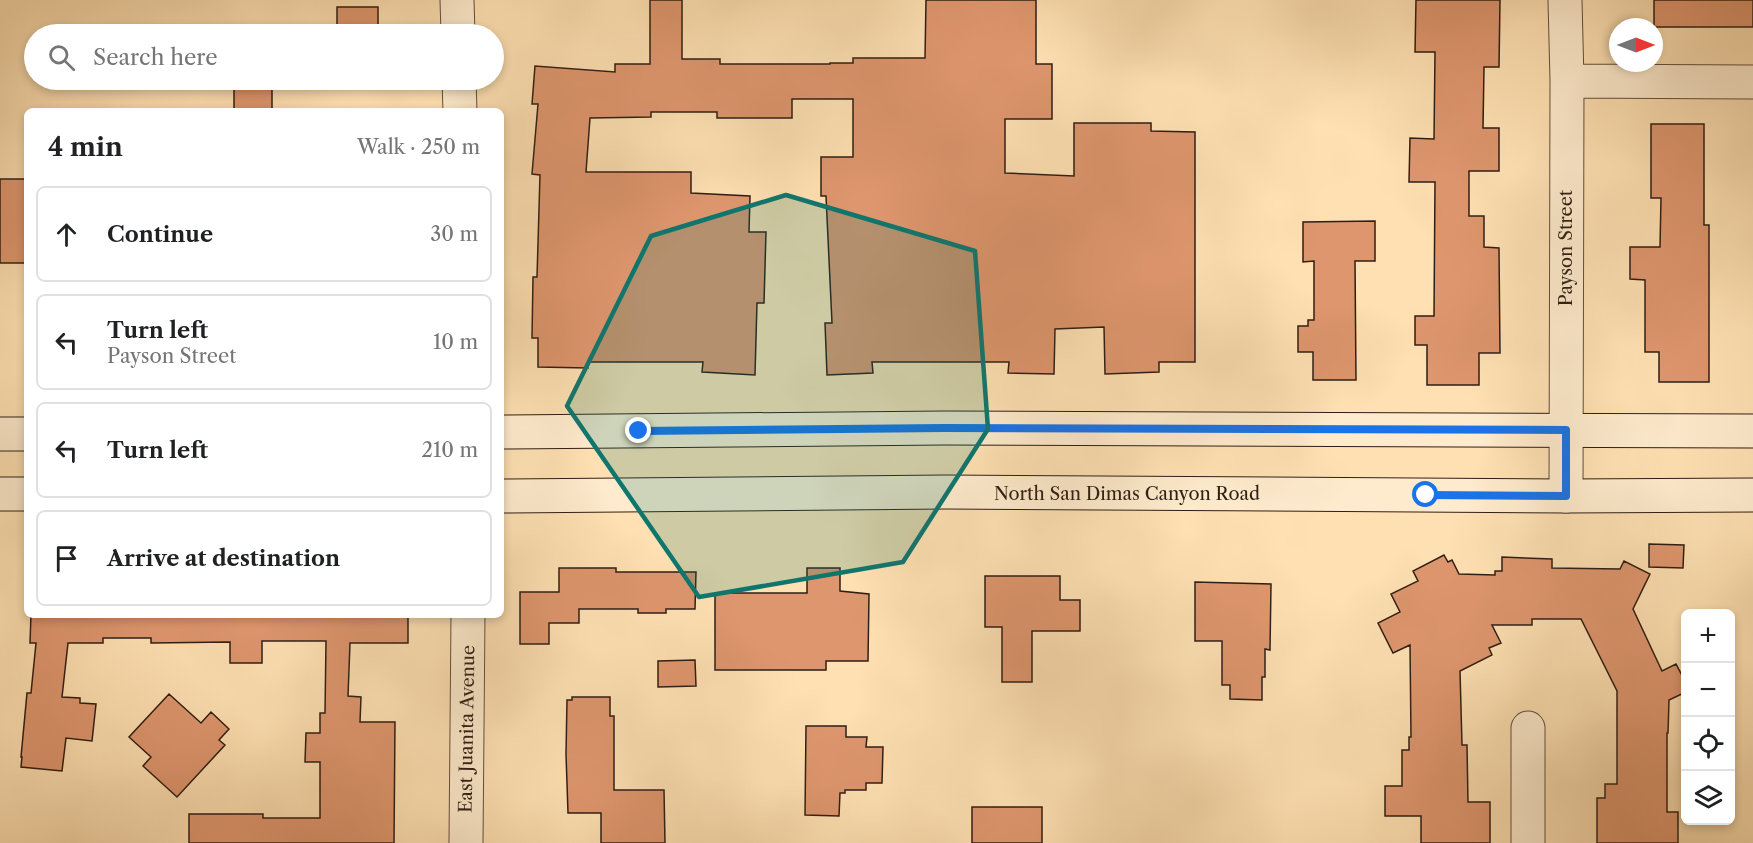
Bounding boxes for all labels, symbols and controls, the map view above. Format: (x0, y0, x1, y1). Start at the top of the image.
north arrow (1609, 18, 1663, 72)
search box (24, 24, 504, 90)
icon: search (45, 41, 78, 74)
text: Search here (93, 44, 218, 71)
text: 4 min (48, 131, 123, 163)
text: Walk · 250 m (357, 135, 480, 159)
street label: Payson Street (1555, 189, 1577, 306)
icon: ahead (50, 218, 83, 251)
text: Continue (107, 221, 213, 248)
text: 30 m (430, 222, 478, 246)
text: Turn left (107, 317, 208, 344)
icon: left (50, 326, 83, 359)
text: 10 m (433, 330, 478, 354)
text: Payson Street (107, 344, 236, 368)
route end (625, 417, 651, 443)
icon: left (50, 434, 83, 467)
text: Turn left (107, 437, 208, 464)
text: 210 m (421, 438, 478, 462)
route start (1412, 481, 1438, 507)
street label: North San Dimas Canyon Road (994, 483, 1260, 505)
icon: arrive (50, 542, 83, 575)
text: Arrive at destination (107, 545, 340, 572)
map controls (1681, 609, 1735, 825)
button: + (1681, 609, 1735, 663)
street label: East Juanita Avenue (455, 645, 479, 813)
button: − (1681, 663, 1735, 717)
button: locate (1681, 717, 1735, 771)
button: layers (1681, 771, 1735, 825)

